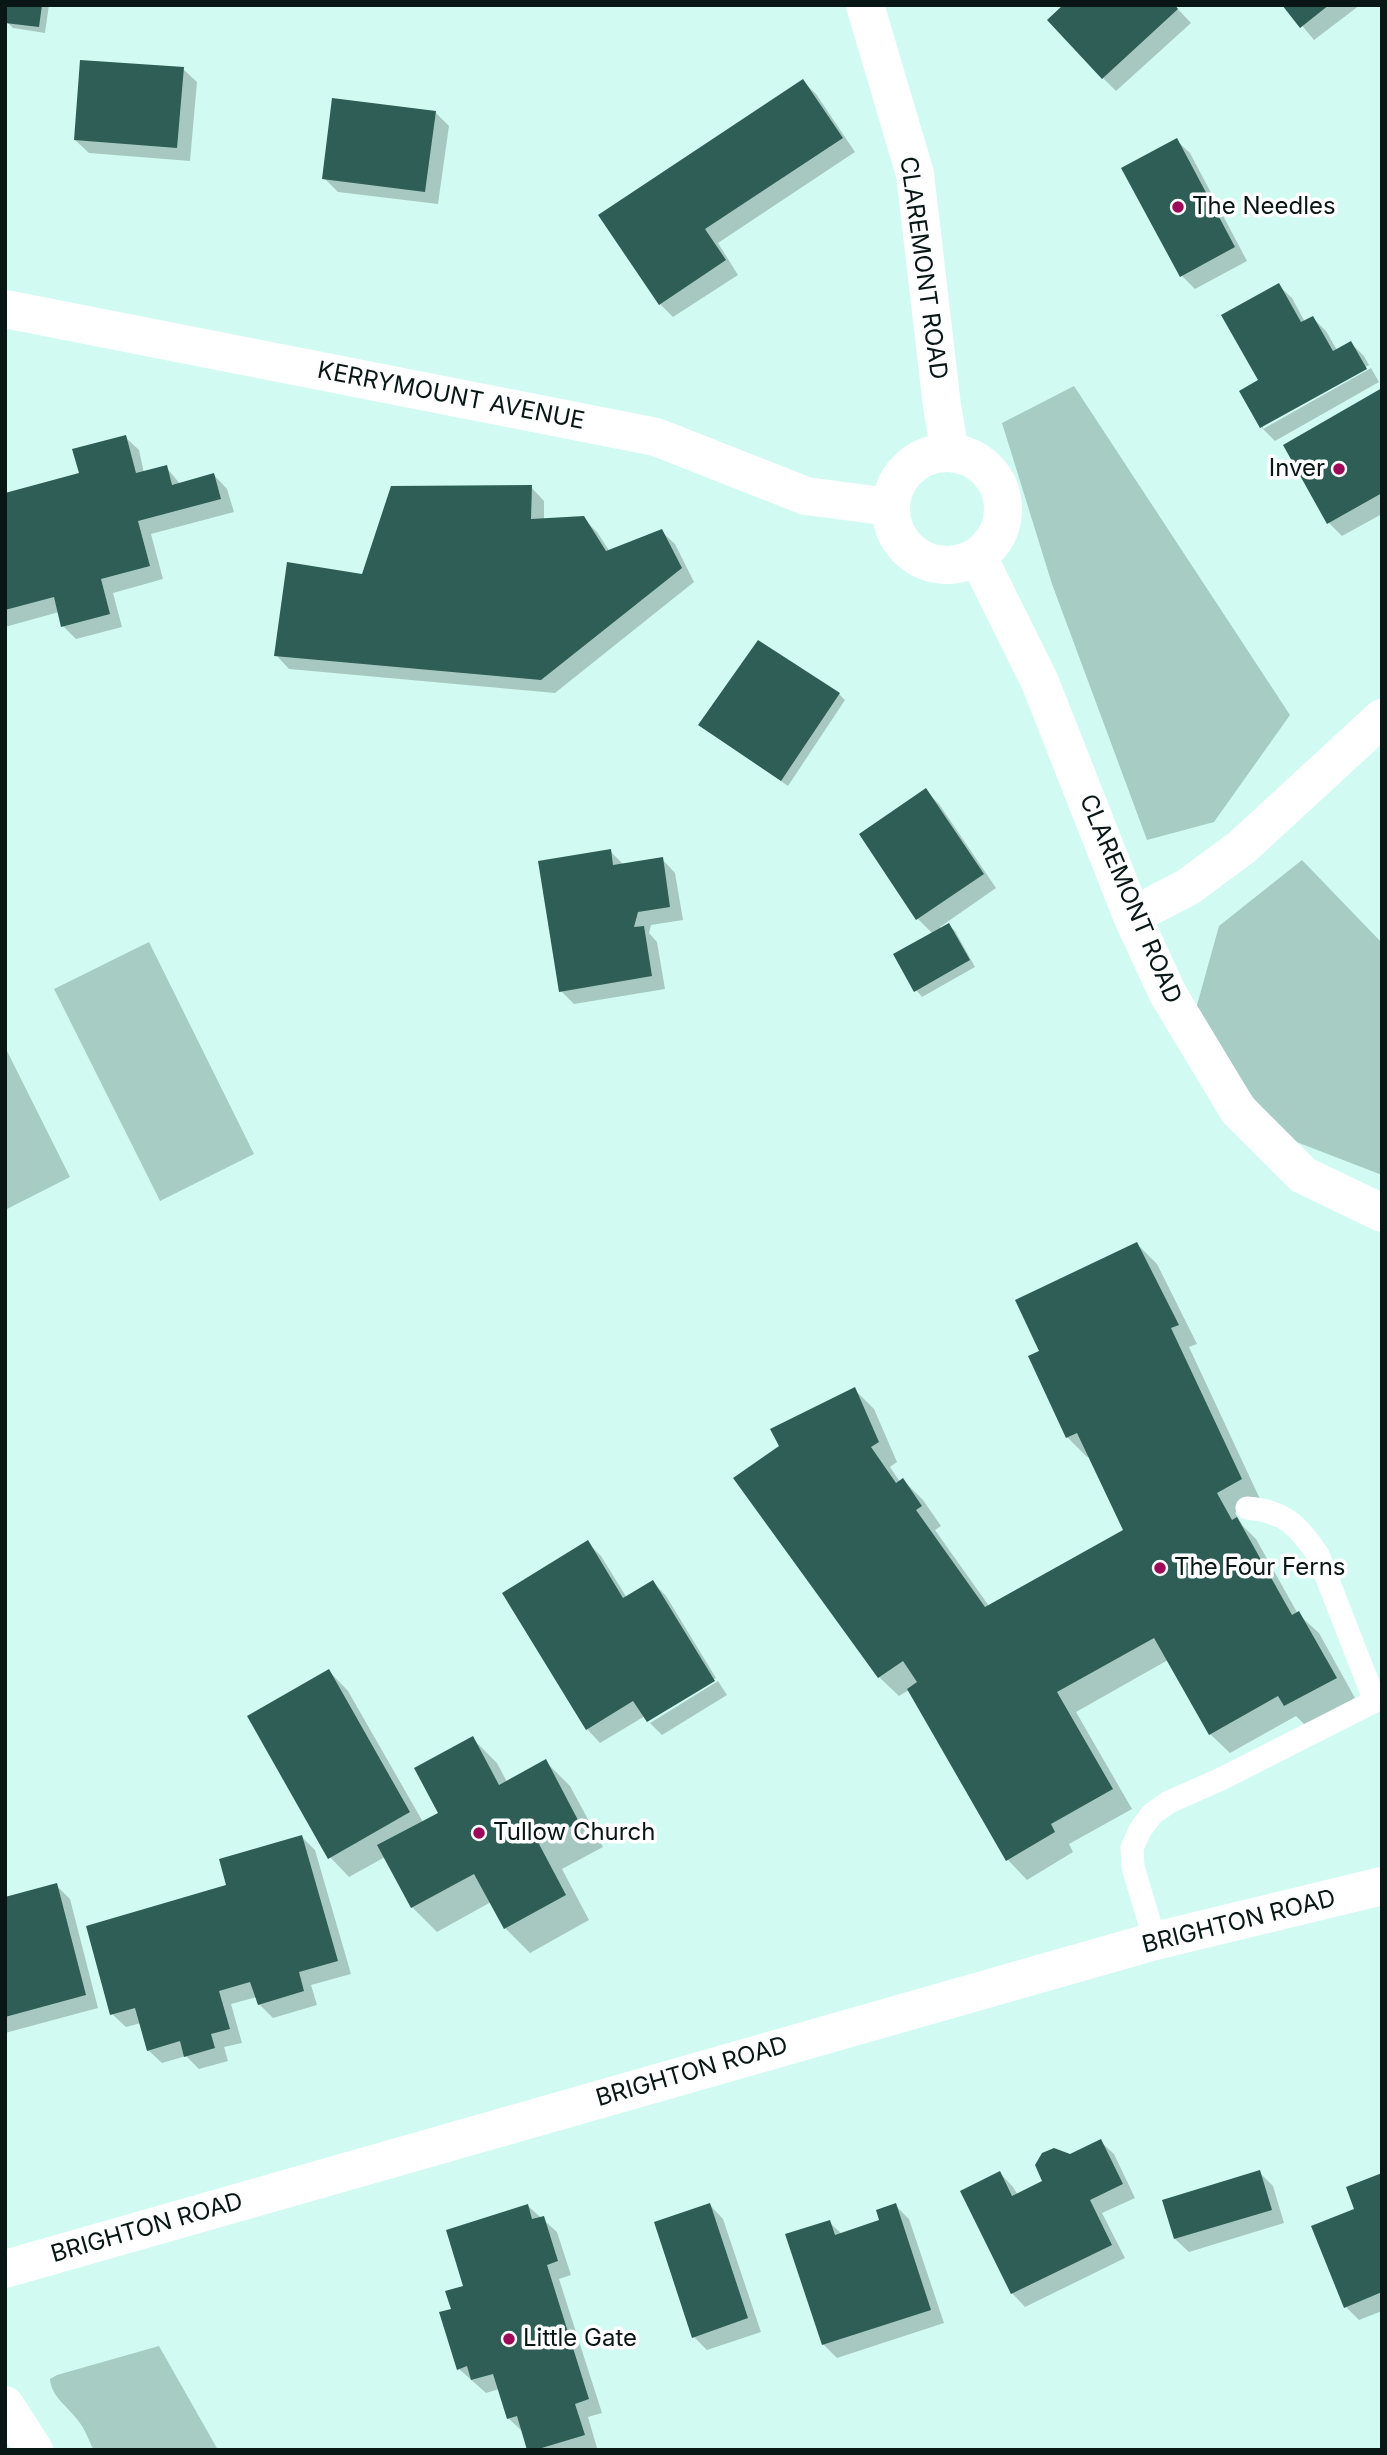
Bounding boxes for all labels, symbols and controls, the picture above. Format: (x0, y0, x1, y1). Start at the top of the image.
street label: CLAREMONT ROAD (893, 155, 953, 381)
place label: The Needles (1192, 193, 1336, 221)
marker: The Needles (1170, 199, 1186, 215)
street label: KERRYMOUNT AVENUE (315, 356, 587, 436)
place label: Inver (1269, 455, 1325, 483)
marker: Inver (1331, 461, 1347, 477)
street label: CLAREMONT ROAD (1073, 790, 1187, 1008)
place label: The Four Ferns (1174, 1554, 1345, 1582)
marker: The Four Ferns (1152, 1560, 1168, 1576)
place label: Tullow Church (493, 1819, 655, 1847)
marker: Tullow Church (471, 1825, 487, 1841)
street label: BRIGHTON ROAD (1139, 1884, 1339, 1960)
street label: BRIGHTON ROAD (593, 2031, 791, 2113)
street label: BRIGHTON ROAD (48, 2187, 246, 2269)
place label: Little Gate (523, 2325, 637, 2353)
marker: Little Gate (501, 2331, 517, 2347)

